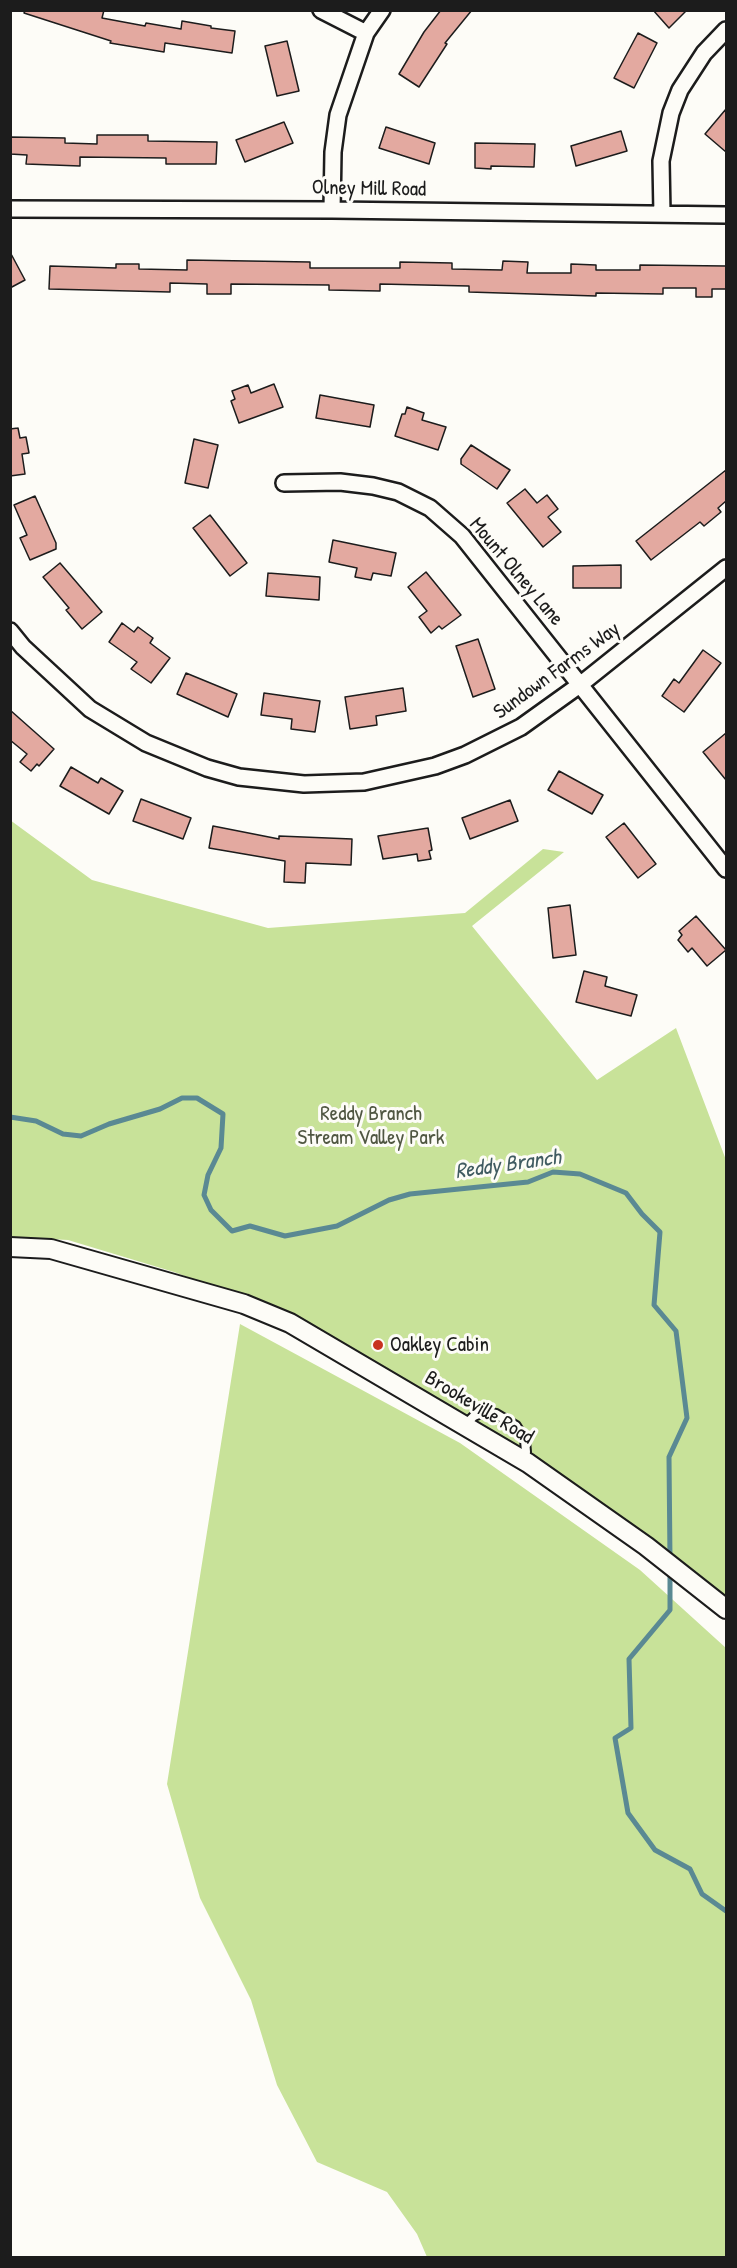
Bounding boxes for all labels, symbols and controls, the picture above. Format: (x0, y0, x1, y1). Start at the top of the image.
street label: Olney Mill Road (312, 175, 426, 203)
street label: Mount Olney Lane (463, 513, 569, 631)
street label: Sundown Farms Way (489, 617, 625, 725)
park label: Reddy Branch Stream Valley Park (298, 1101, 444, 1151)
water label: Reddy Branch (454, 1145, 562, 1185)
place label: Oakley Cabin (390, 1332, 489, 1358)
marker: Oakley Cabin (371, 1338, 385, 1352)
street label: Brookeville Road (420, 1366, 538, 1450)

